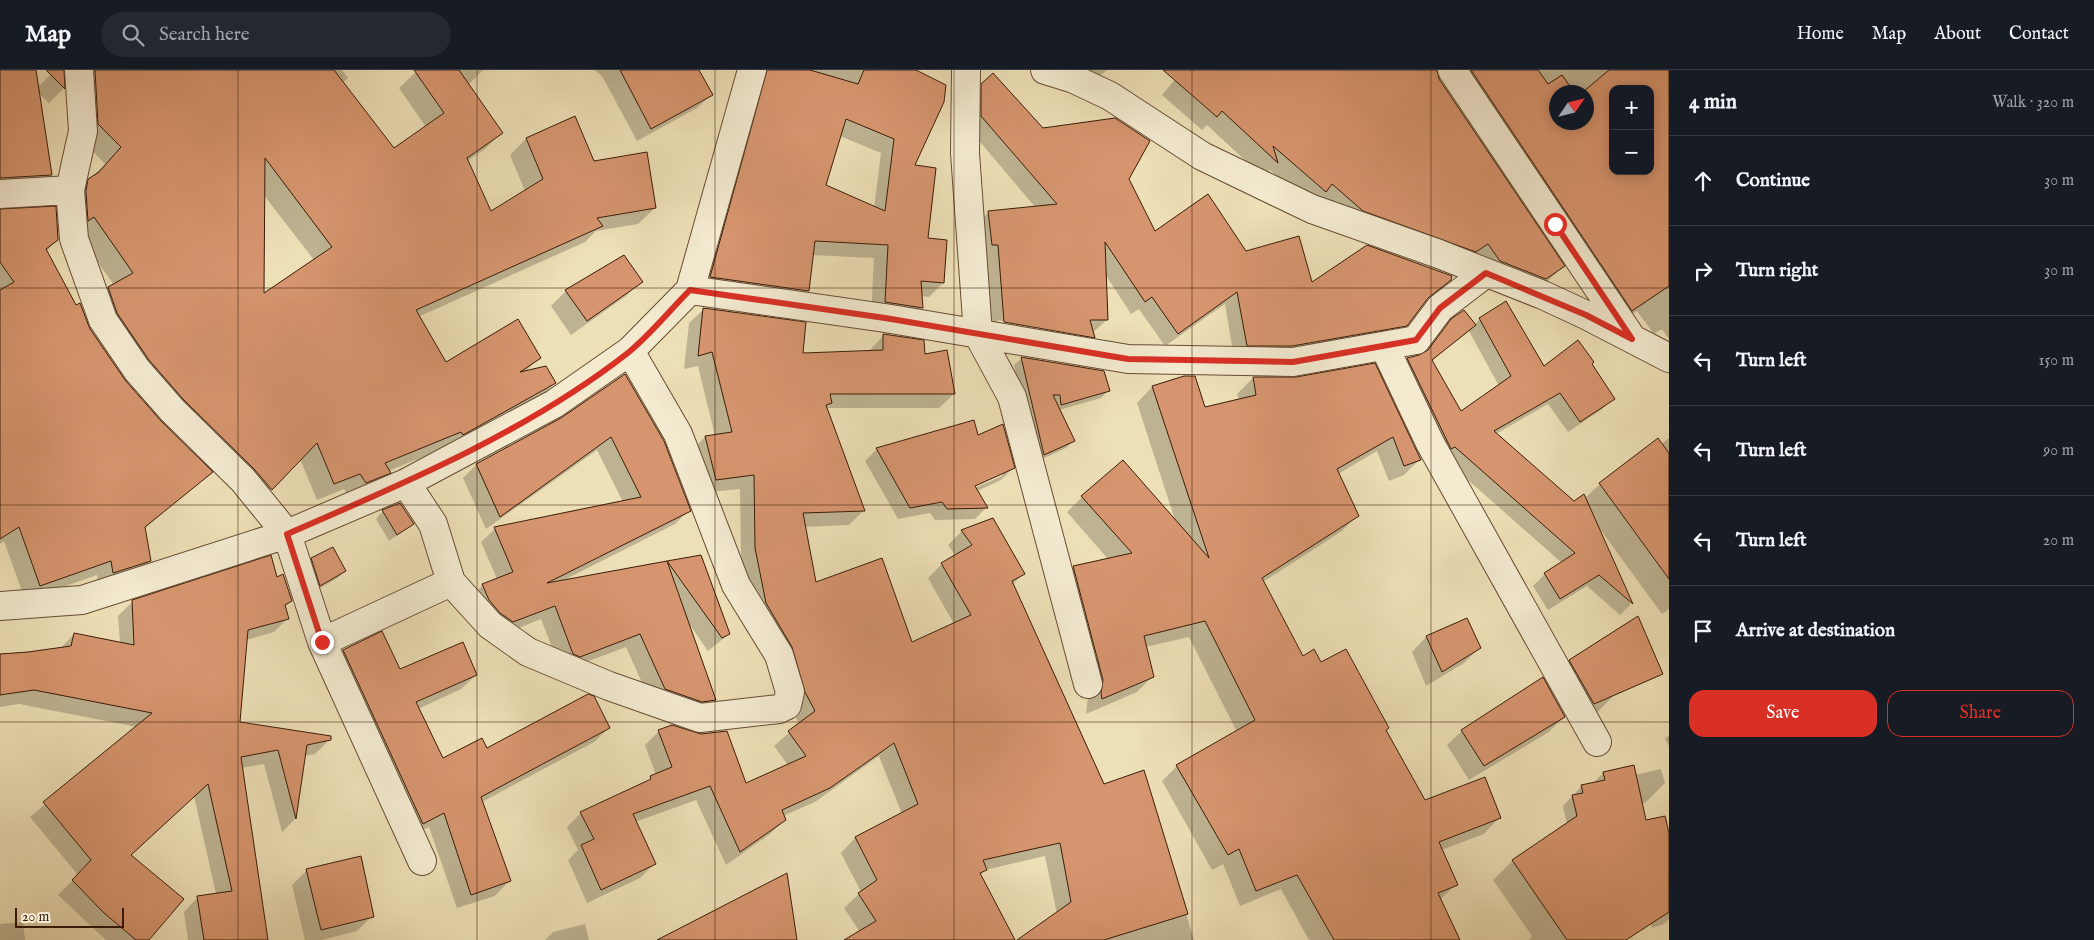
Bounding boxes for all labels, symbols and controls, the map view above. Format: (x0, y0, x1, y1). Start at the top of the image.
search box (101, 12, 451, 57)
text: Map (25, 19, 71, 50)
icon: search (119, 21, 147, 49)
text: Search here (159, 23, 250, 47)
text: Home (1797, 23, 1844, 46)
text: Map (1872, 23, 1906, 46)
text: About (1934, 23, 1981, 46)
text: Contact (2009, 23, 2069, 46)
north arrow (1549, 85, 1594, 130)
map controls (1609, 85, 1654, 175)
button: + (1609, 85, 1654, 130)
text: 4 min (1689, 89, 1737, 116)
text: Walk · 320 m (1992, 93, 2074, 113)
button: − (1609, 130, 1654, 175)
icon: ahead (1689, 167, 1717, 195)
text: Continue (1736, 169, 1810, 193)
text: 30 m (2044, 171, 2074, 191)
route start (1544, 213, 1567, 236)
icon: right (1689, 257, 1717, 285)
text: Turn right (1736, 259, 1818, 283)
text: 30 m (2044, 261, 2074, 281)
icon: left (1689, 347, 1717, 375)
text: Turn left (1736, 349, 1807, 373)
text: 150 m (2039, 351, 2074, 371)
icon: left (1689, 437, 1717, 465)
text: Turn left (1736, 439, 1807, 463)
text: 90 m (2043, 441, 2074, 461)
icon: left (1689, 527, 1717, 555)
text: Turn left (1736, 529, 1807, 553)
text: 20 m (2043, 531, 2074, 551)
icon: arrive (1689, 617, 1717, 645)
text: Arrive at destination (1736, 619, 1895, 643)
route end (311, 631, 334, 654)
button: Save (1689, 690, 1877, 737)
button: Share (1887, 690, 2074, 737)
scale bar (15, 905, 124, 928)
text: 20 m (22, 908, 49, 926)

